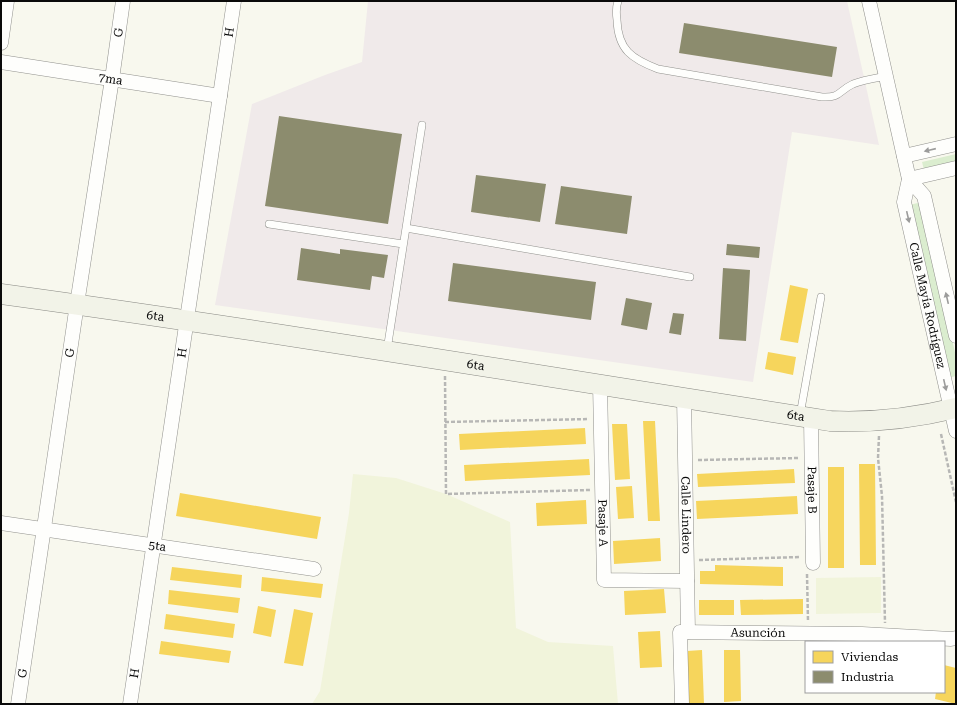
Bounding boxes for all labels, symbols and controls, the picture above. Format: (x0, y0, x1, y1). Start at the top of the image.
street label: G (111, 26, 126, 38)
street label: H (222, 26, 237, 38)
street label: 7ma (98, 70, 124, 88)
one-way arrow (924, 147, 936, 153)
one-way arrow (905, 211, 911, 223)
street label: Calle Mayía Rodríguez (906, 241, 949, 370)
one-way arrow (944, 292, 950, 304)
street label: 6ta (146, 308, 166, 324)
street label: G (62, 346, 78, 358)
street label: H (174, 347, 190, 359)
street label: 6ta (466, 357, 486, 373)
one-way arrow (943, 378, 949, 391)
street label: 6ta (786, 407, 806, 424)
street label: Pasaje B (805, 466, 819, 514)
street label: Calle Lindero (678, 476, 694, 554)
street label: Pasaje A (595, 499, 610, 548)
street label: 5ta (148, 538, 168, 554)
street label: Asunción (730, 626, 786, 640)
legend (805, 641, 945, 693)
text: Viviendas (841, 650, 899, 664)
street label: G (15, 667, 30, 679)
street label: H (127, 667, 142, 679)
text: Industria (841, 670, 894, 684)

